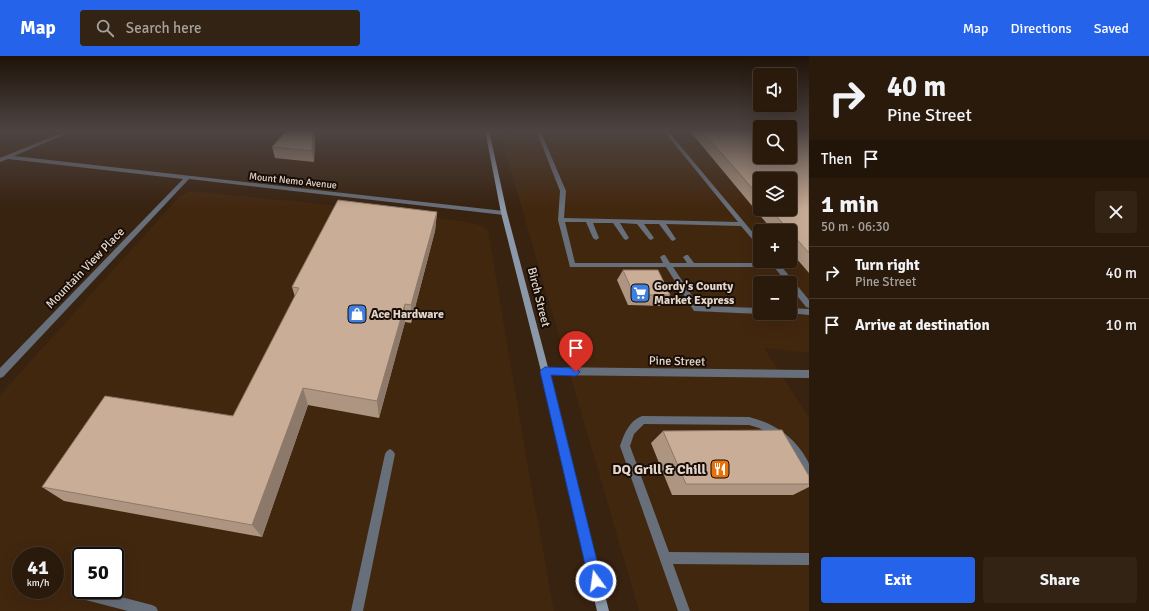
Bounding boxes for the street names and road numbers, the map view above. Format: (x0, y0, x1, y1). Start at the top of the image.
street label: Mount Nemo Avenue (248, 170, 337, 192)
street label: Mountain View Place (43, 225, 128, 312)
street label: Birch Street (524, 266, 553, 328)
street label: Pine Street (649, 354, 705, 369)

